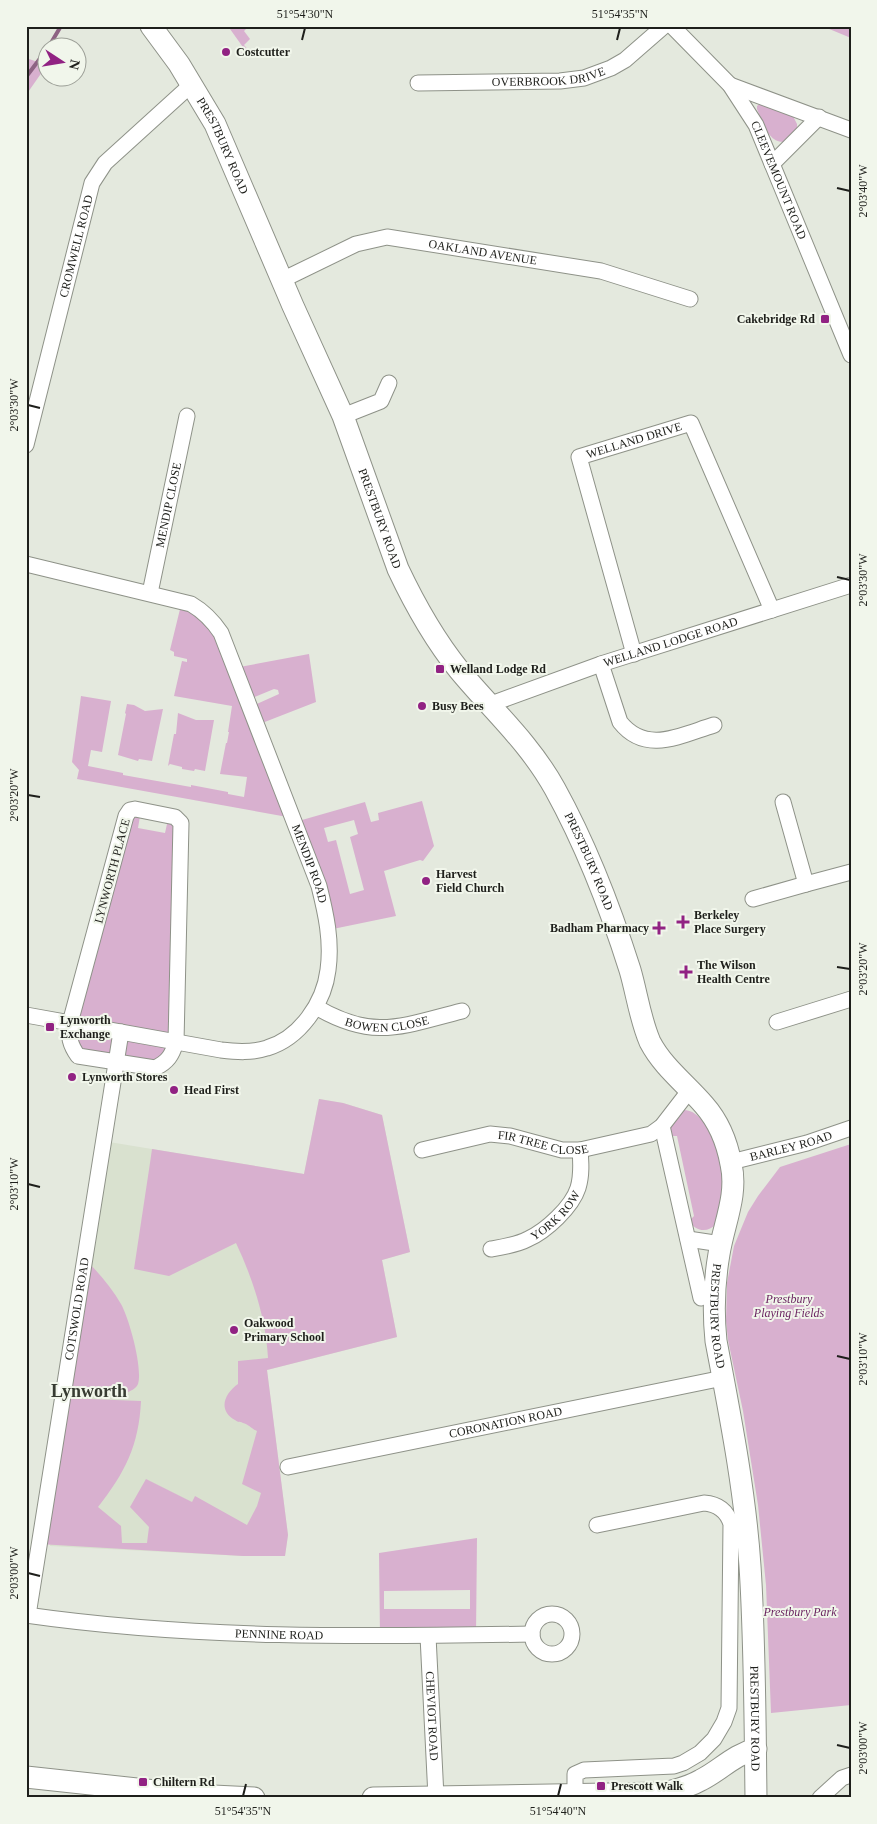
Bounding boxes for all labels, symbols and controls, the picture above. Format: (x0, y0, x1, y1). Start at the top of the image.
text: 51°54'30"N (277, 7, 334, 21)
text: 51°54'35"N (592, 7, 649, 21)
north arrow (38, 38, 88, 88)
place label: Costcutter (236, 45, 291, 59)
marker: Costcutter (220, 46, 232, 58)
text: N (66, 58, 83, 71)
street label: OVERBROOK DRIVE (492, 64, 607, 89)
street label: PRESTBURY ROAD (194, 95, 251, 196)
street label: CLEEVEMOUNT ROAD (748, 119, 810, 242)
text: 2°03'40"W (856, 164, 870, 218)
street label: CROMWELL ROAD (56, 193, 96, 299)
street label: OAKLAND AVENUE (428, 237, 538, 268)
place label: Cakebridge Rd (737, 312, 815, 326)
marker: Cakebridge Rd (819, 313, 831, 325)
text: 2°03'30"W (7, 378, 21, 432)
street label: WELLAND DRIVE (585, 419, 683, 461)
street label: MENDIP CLOSE (153, 461, 184, 549)
street label: PRESTBURY ROAD (355, 467, 404, 571)
text: 2°03'30"W (856, 553, 870, 607)
street label: WELLAND LODGE ROAD (602, 614, 740, 670)
place label: Welland Lodge Rd (450, 662, 546, 676)
marker: Welland Lodge Rd (434, 663, 446, 675)
place label: Busy Bees (432, 699, 484, 713)
marker: Busy Bees (416, 700, 428, 712)
text: 2°03'20"W (7, 768, 21, 822)
street label: PRESTBURY ROAD (561, 810, 616, 913)
street label: LYNWORTH PLACE (91, 817, 133, 925)
street label: MENDIP ROAD (289, 822, 330, 905)
place label: Harvest Field Church (436, 867, 504, 895)
marker: Harvest Field Church (420, 875, 432, 887)
place label: Berkeley Place Surgery (694, 908, 766, 936)
marker: Berkeley Place Surgery (676, 915, 690, 929)
place label: Badham Pharmacy (550, 921, 649, 935)
marker: Badham Pharmacy (653, 922, 665, 934)
text: 2°03'20"W (856, 942, 870, 996)
place label: The Wilson Health Centre (697, 958, 770, 986)
marker: The Wilson Health Centre (679, 965, 693, 979)
place label: Lynworth Exchange (60, 1013, 111, 1041)
street label: BOWEN CLOSE (343, 1013, 430, 1035)
marker: Lynworth Exchange (44, 1021, 56, 1033)
place label: Lynworth Stores (82, 1070, 168, 1084)
marker: Lynworth Stores (66, 1071, 78, 1083)
place label: Head First (184, 1083, 239, 1097)
marker: Head First (168, 1084, 180, 1096)
street label: FIR TREE CLOSE (497, 1128, 590, 1157)
street label: BARLEY ROAD (748, 1128, 834, 1164)
text: 2°03'10"W (7, 1157, 21, 1211)
street label: YORK ROW (528, 1188, 583, 1243)
street label: COTSWOLD ROAD (62, 1256, 92, 1361)
street label: PRESTBURY ROAD (707, 1263, 728, 1370)
park label: Prestbury Playing Fields (753, 1292, 824, 1320)
place label: Oakwood Primary School (244, 1316, 325, 1344)
marker: Oakwood Primary School (228, 1324, 240, 1336)
text: 2°03'10"W (856, 1332, 870, 1386)
district label: Lynworth (51, 1381, 127, 1401)
street label: CORONATION ROAD (448, 1404, 564, 1441)
text: 2°03'00"W (7, 1546, 21, 1600)
park label: Prestbury Park (762, 1605, 837, 1619)
street label: PENNINE ROAD (235, 1626, 324, 1642)
street label: PRESTBURY ROAD (747, 1665, 763, 1771)
street label: CHEVIOT ROAD (423, 1671, 441, 1761)
text: 2°03'00"W (856, 1721, 870, 1775)
place label: Chiltern Rd (153, 1775, 215, 1789)
marker: Chiltern Rd (137, 1776, 149, 1788)
place label: Prescott Walk (611, 1779, 683, 1793)
marker: Prescott Walk (595, 1780, 607, 1792)
text: 51°54'35"N (215, 1804, 272, 1818)
text: 51°54'40"N (530, 1804, 587, 1818)

